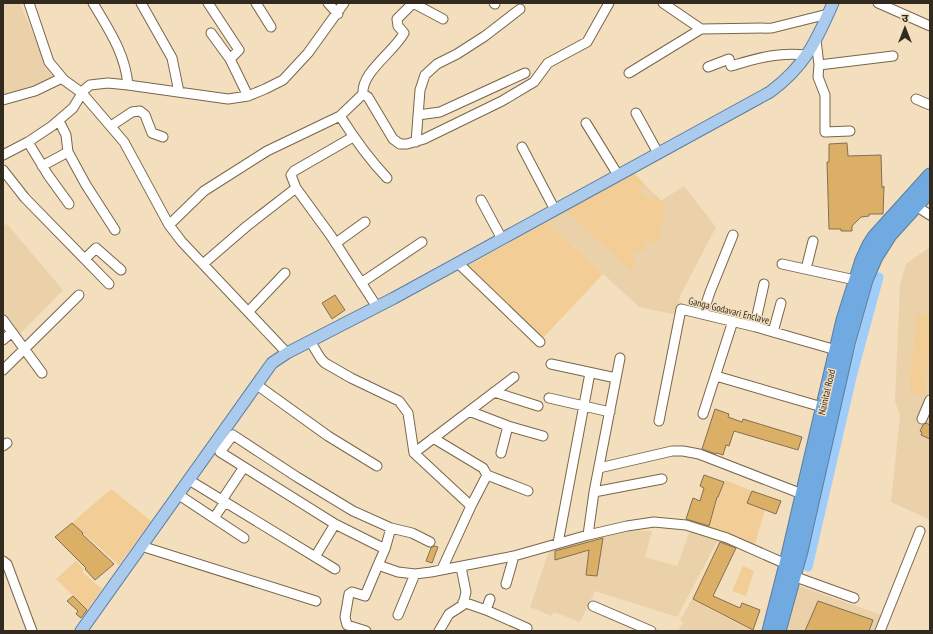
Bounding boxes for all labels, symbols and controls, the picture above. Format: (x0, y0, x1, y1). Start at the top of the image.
north arrow (885, 8, 925, 48)
text: उ (902, 11, 909, 25)
street label: Ganga Godavari Enclave (687, 294, 771, 327)
street label: Nainital Road (815, 368, 838, 416)

